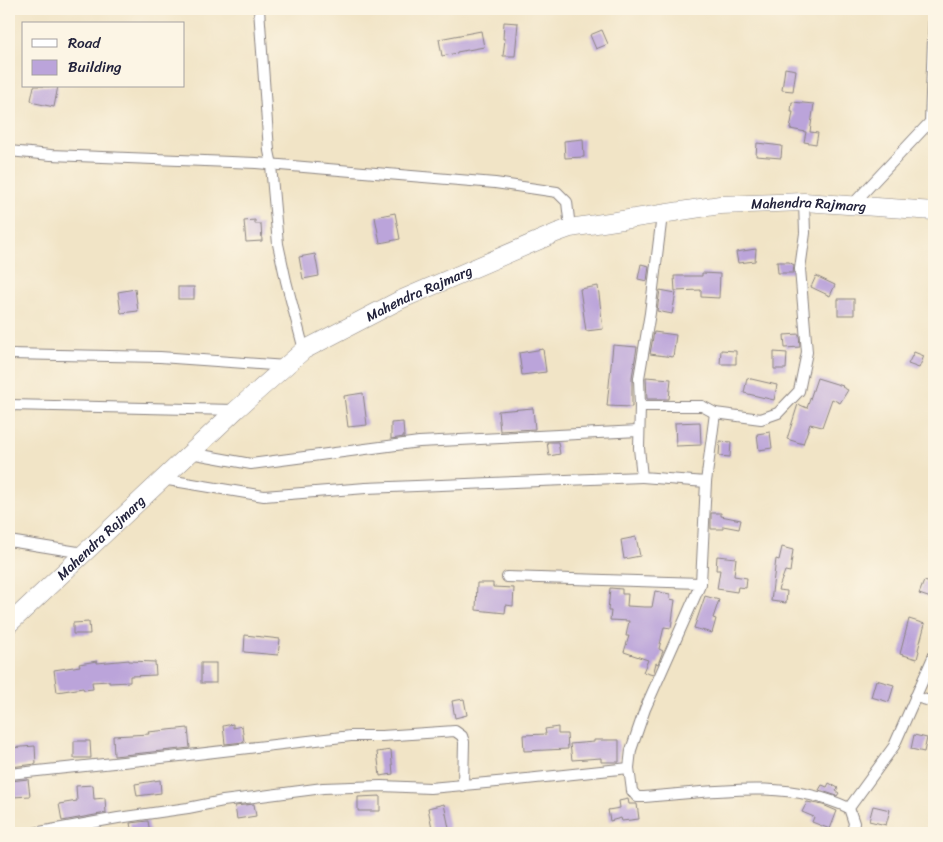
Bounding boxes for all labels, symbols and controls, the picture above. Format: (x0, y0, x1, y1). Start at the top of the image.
legend (22, 22, 185, 88)
text: Road (68, 30, 101, 56)
text: Building (68, 54, 122, 80)
street label: Mahendra Rajmarg (751, 190, 867, 219)
street label: Mahendra Rajmarg (361, 258, 476, 329)
street label: Mahendra Rajmarg (51, 489, 151, 587)

